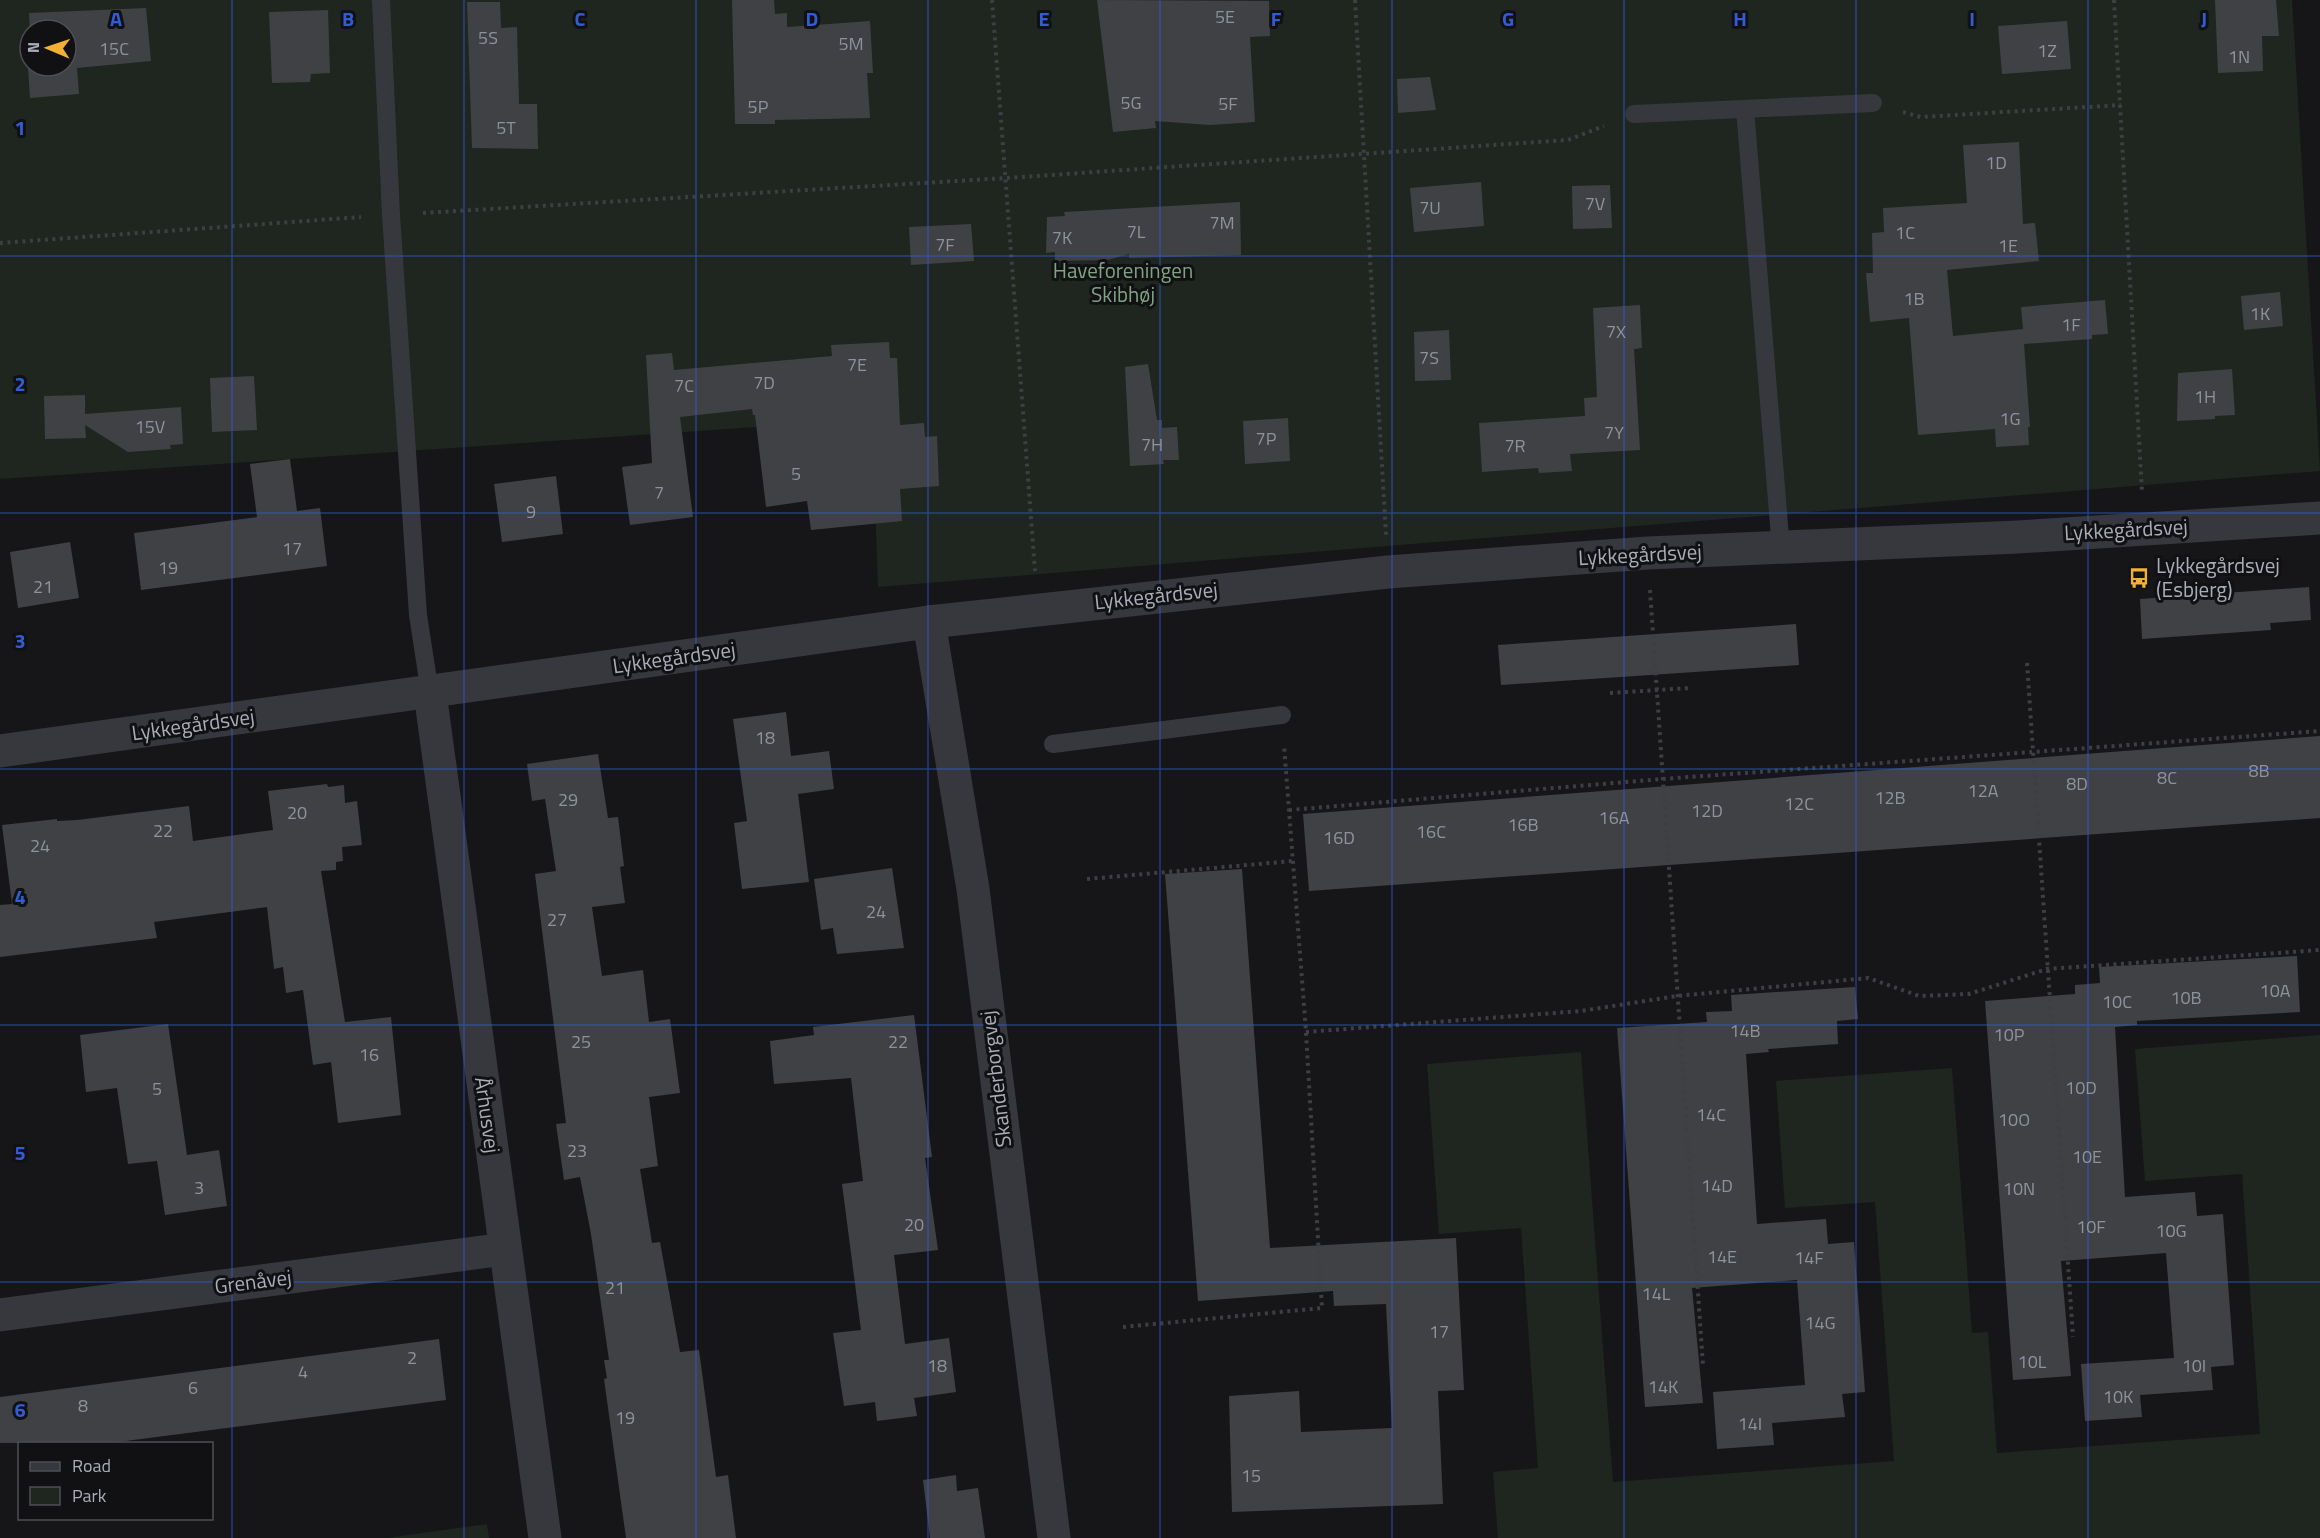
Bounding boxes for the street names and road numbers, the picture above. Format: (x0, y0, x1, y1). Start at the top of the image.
street label: Lykkegårdsvej (2063, 510, 2189, 548)
street label: Lykkegårdsvej (1577, 535, 1703, 573)
street label: Lykkegårdsvej (1093, 573, 1219, 617)
street label: Lykkegårdsvej (610, 633, 737, 681)
street label: Lykkegårdsvej (129, 700, 256, 748)
street label: Skanderborgvej (971, 1009, 1019, 1149)
street label: Århusvej (467, 1075, 509, 1155)
street label: Grenåvej (213, 1260, 293, 1302)

